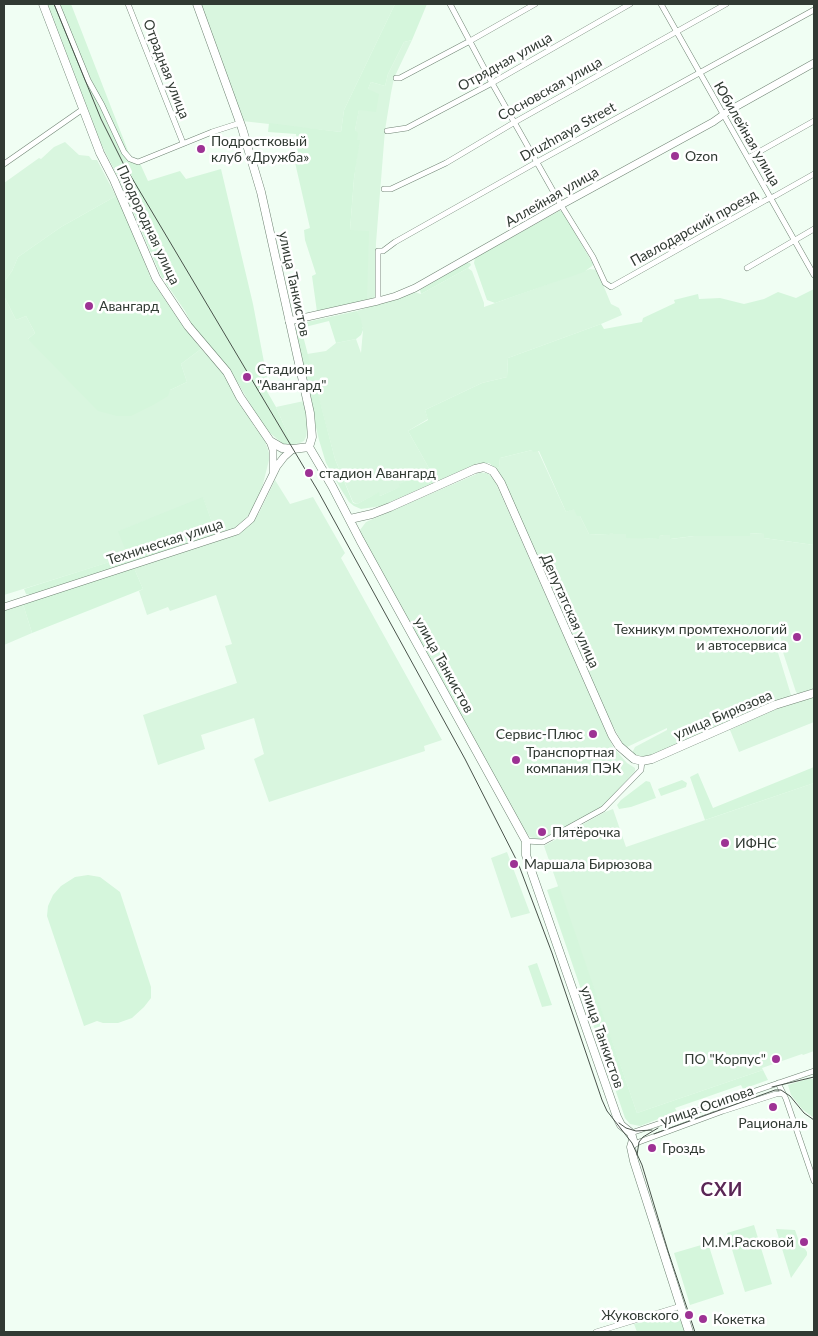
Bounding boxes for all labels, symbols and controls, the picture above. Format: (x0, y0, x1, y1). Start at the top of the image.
street label: Отрадная улица (139, 17, 193, 121)
street label: Отрядная улица (455, 29, 555, 95)
street label: Сосновская улица (495, 53, 605, 125)
street label: Юбилейная улица (710, 79, 784, 189)
street label: Druzhnaya Street (517, 99, 619, 165)
place label: Подростковый клуб «Дружба» (211, 133, 309, 166)
marker: Подростковый клуб «Дружба» (195, 143, 207, 155)
place label: Ozon (685, 148, 718, 164)
marker: Ozon (669, 150, 681, 162)
street label: Плодородная улица (113, 162, 183, 288)
street label: Аллейная улица (502, 163, 602, 231)
street label: Павлодарский проезд (627, 186, 761, 270)
street label: улица Танкистов (275, 230, 313, 338)
place label: Авангард (99, 298, 159, 314)
marker: Авангард (83, 300, 95, 312)
place label: Стадион "Авангард" (257, 361, 327, 394)
marker: Стадион "Авангард" (241, 371, 253, 383)
place label: стадион Авангард (319, 465, 436, 481)
marker: стадион Авангард (303, 467, 315, 479)
street label: Техническая улица (105, 515, 225, 569)
street label: Депутатская улица (537, 551, 603, 671)
street label: улица Танкистов (411, 614, 477, 716)
place label: Техникум промтехнологий и автосервиса (614, 621, 787, 654)
marker: Техникум промтехнологий и автосервиса (791, 631, 803, 643)
street label: улица Бирюзова (671, 687, 775, 743)
place label: Сервис-Плюс (496, 726, 583, 742)
marker: Сервис-Плюс (587, 728, 599, 740)
place label: Транспортная компания ПЭК (526, 744, 621, 776)
marker: Транспортная компания ПЭК (510, 754, 522, 766)
place label: Пятёрочка (552, 824, 620, 840)
marker: Пятёрочка (536, 826, 548, 838)
place label: ИФНС (735, 835, 777, 851)
marker: ИФНС (719, 837, 731, 849)
place label: Маршала Бирюзова (524, 856, 652, 872)
marker: Маршала Бирюзова (508, 858, 520, 870)
street label: улица Танкистов (577, 984, 627, 1090)
place label: ПО "Корпус" (684, 1051, 766, 1067)
marker: ПО "Корпус" (770, 1053, 782, 1065)
street label: улица Осипова (658, 1082, 756, 1130)
marker: Рациональ (767, 1101, 779, 1113)
place label: Рациональ (738, 1115, 808, 1131)
place label: Гроздь (662, 1140, 705, 1156)
marker: Гроздь (646, 1142, 658, 1154)
district label: СХИ (700, 1179, 744, 1201)
place label: М.М.Расковой (702, 1234, 794, 1250)
marker: М.М.Расковой (798, 1236, 810, 1248)
place label: Жуковского (601, 1307, 679, 1323)
marker: Жуковского (683, 1309, 695, 1321)
place label: Кокетка (713, 1311, 765, 1327)
marker: Кокетка (697, 1313, 709, 1325)

